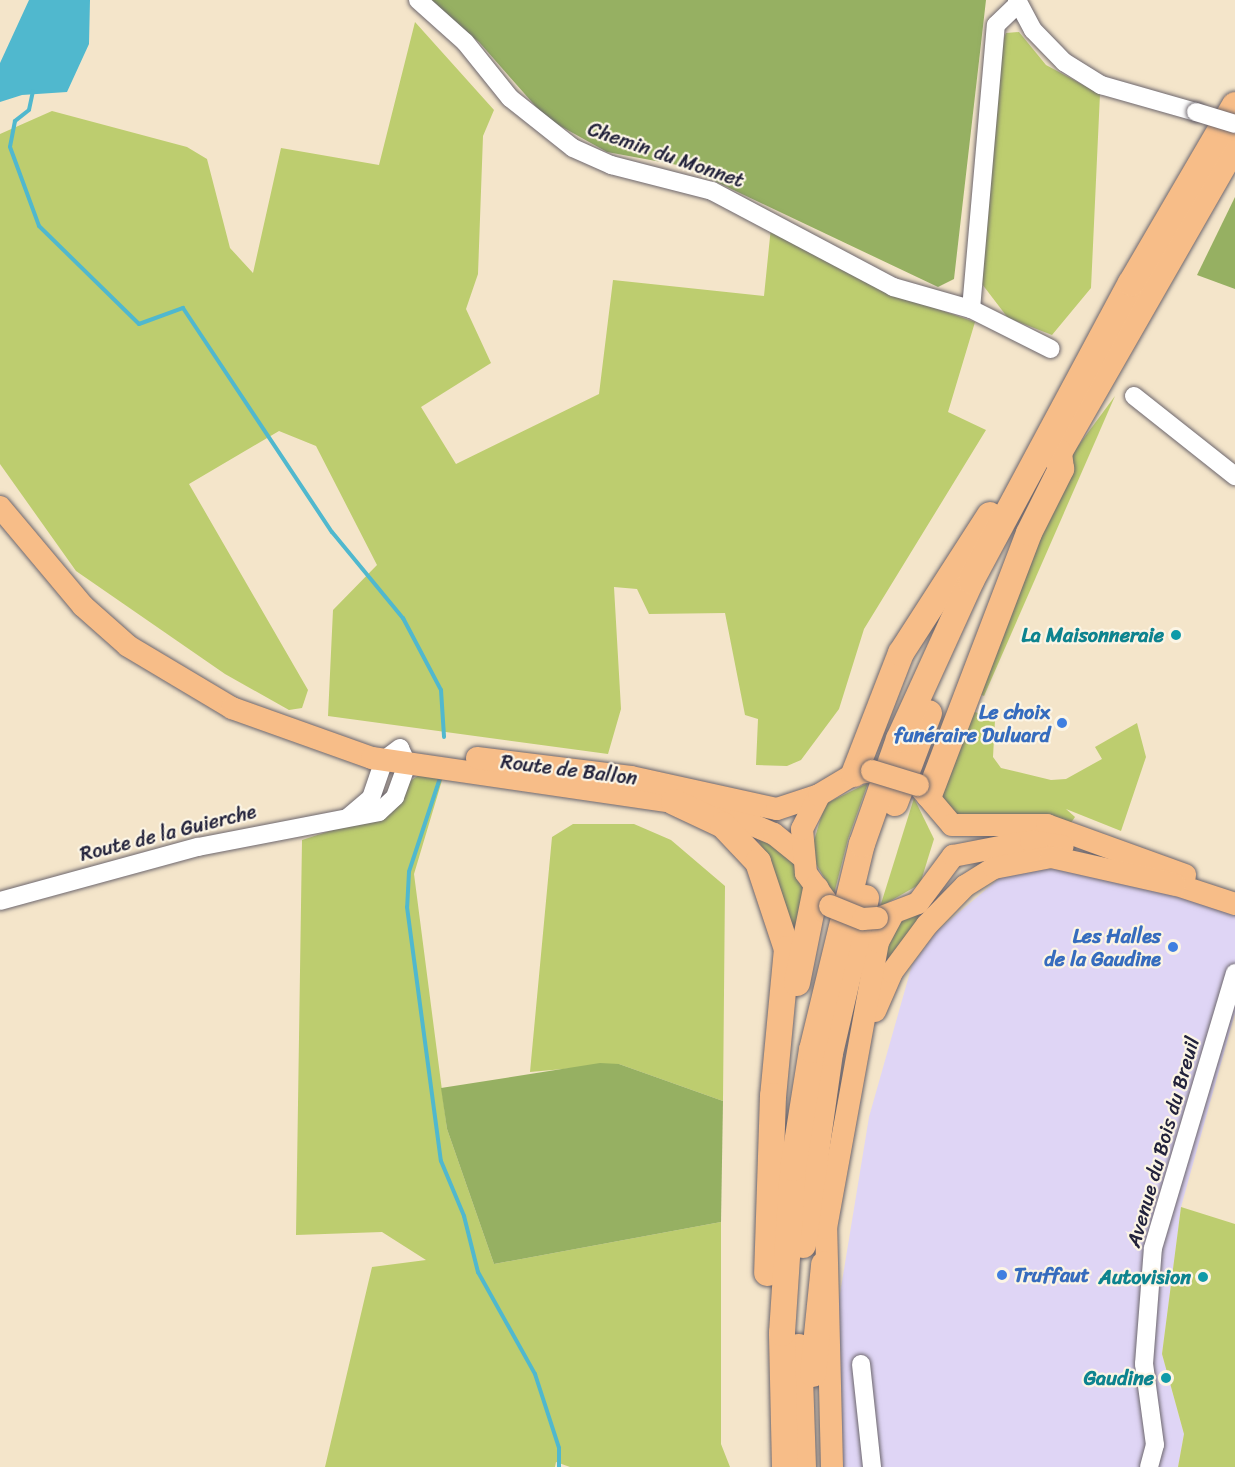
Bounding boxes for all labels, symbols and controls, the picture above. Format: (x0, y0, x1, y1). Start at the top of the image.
street label: Chemin du Monnet (585, 117, 747, 193)
place label: La Maisonneraie (1023, 623, 1164, 647)
marker: La Maisonneraie (1169, 628, 1183, 642)
place label: Le choix funéraire Duluard (894, 700, 1050, 747)
marker: Le choix funéraire Duluard (1055, 716, 1069, 730)
street label: Route de Ballon (499, 750, 639, 790)
street label: Route de la Guierche (77, 799, 259, 867)
place label: Les Halles de la Gaudine (1044, 924, 1161, 971)
marker: Les Halles de la Gaudine (1166, 940, 1180, 954)
street label: Avenue du Bois du Breuil (1121, 1034, 1205, 1250)
place label: Truffaut (1014, 1263, 1089, 1287)
place label: Autovision (1099, 1265, 1191, 1289)
marker: Truffaut (995, 1268, 1009, 1282)
marker: Autovision (1196, 1270, 1210, 1284)
place label: Gaudine (1084, 1366, 1154, 1390)
marker: Gaudine (1159, 1371, 1173, 1385)

